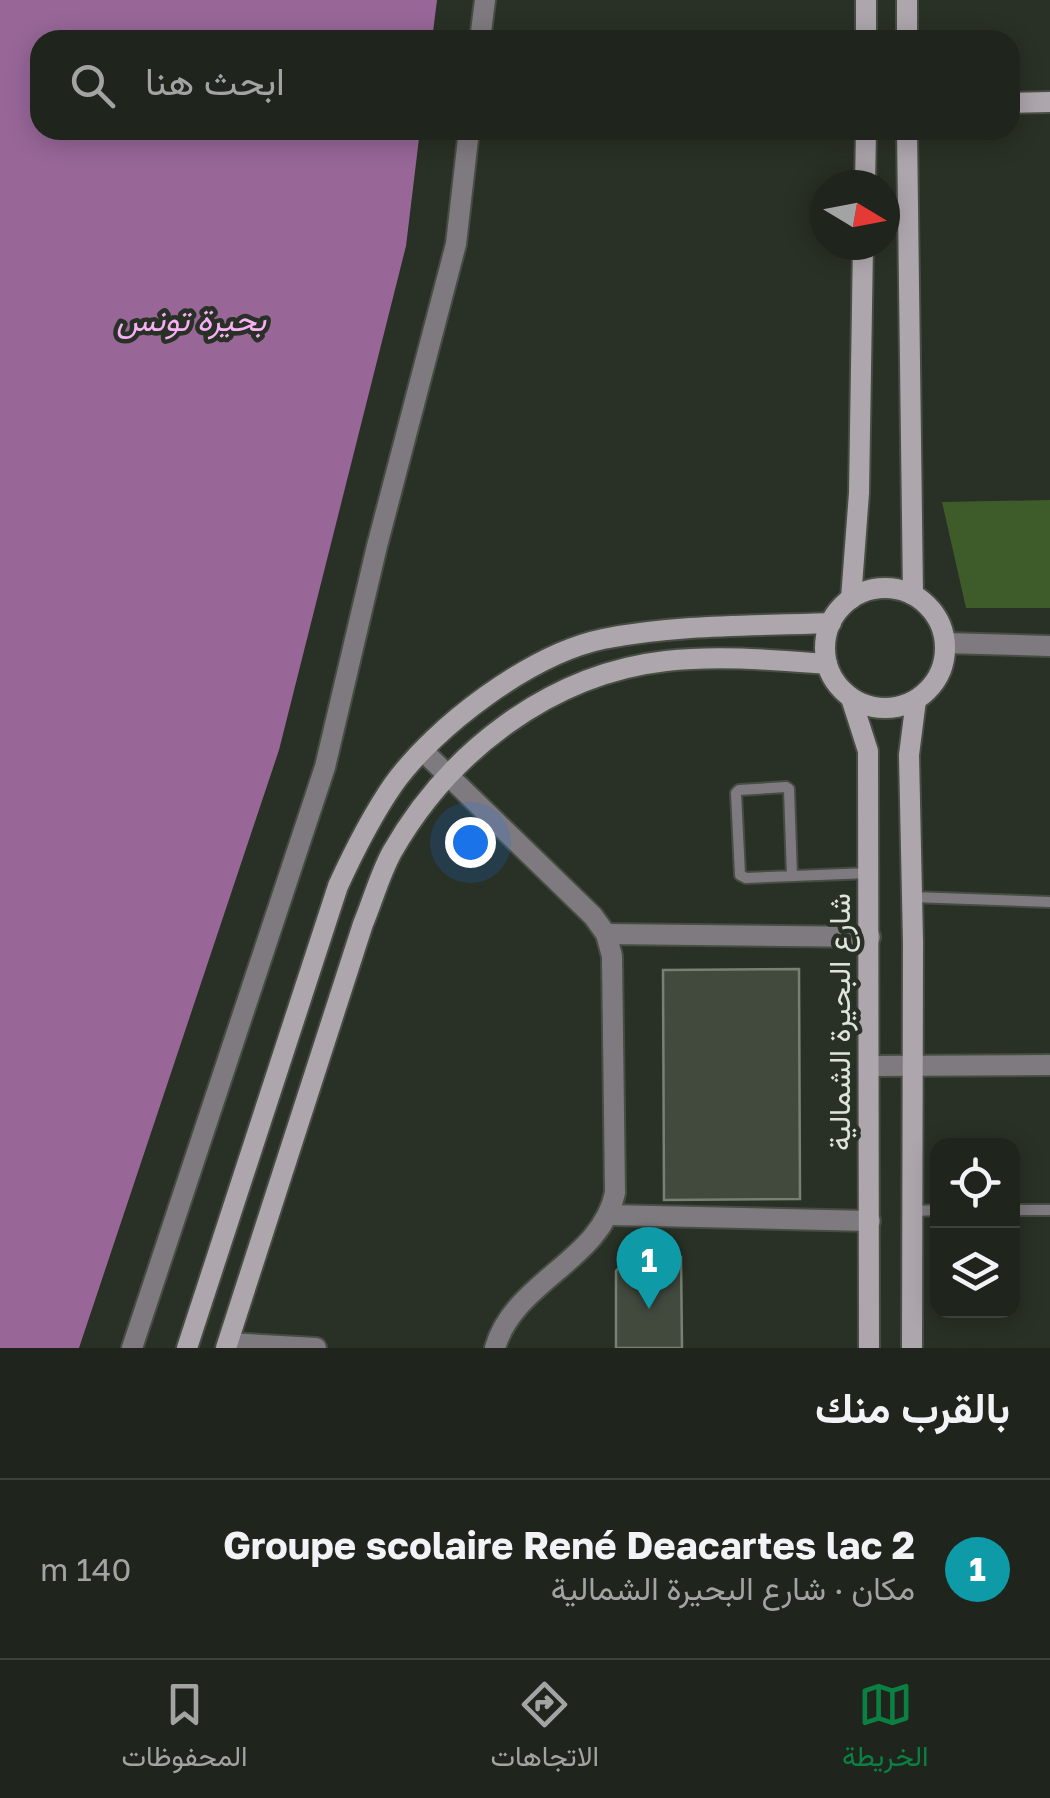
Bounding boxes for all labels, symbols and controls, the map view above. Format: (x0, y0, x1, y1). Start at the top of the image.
search box (30, 30, 1020, 140)
icon: search (65, 58, 120, 113)
text: ابحث هنا (145, 58, 285, 103)
north arrow (810, 170, 900, 260)
water label: بحيرة تونس (116, 300, 267, 340)
your location (445, 817, 496, 868)
street label: شارع البحيرة الشمالية (821, 893, 860, 1151)
map controls (930, 1138, 1020, 1318)
button: locate (930, 1138, 1020, 1228)
pin: 1 (616, 1226, 682, 1309)
button: layers (930, 1228, 1020, 1318)
text: بالقرب منك (815, 1382, 1010, 1432)
text: Groupe scolaire René Deacartes lac 2 (223, 1522, 915, 1567)
text: 140 m (40, 1550, 131, 1588)
text: 1 (969, 1550, 986, 1588)
text: مكان · شارع البحيرة الشمالية (551, 1569, 915, 1607)
tab: المحفوظات (121, 1677, 248, 1781)
tab: الاتجاهات (490, 1677, 599, 1781)
tab: الخريطة (842, 1677, 929, 1781)

